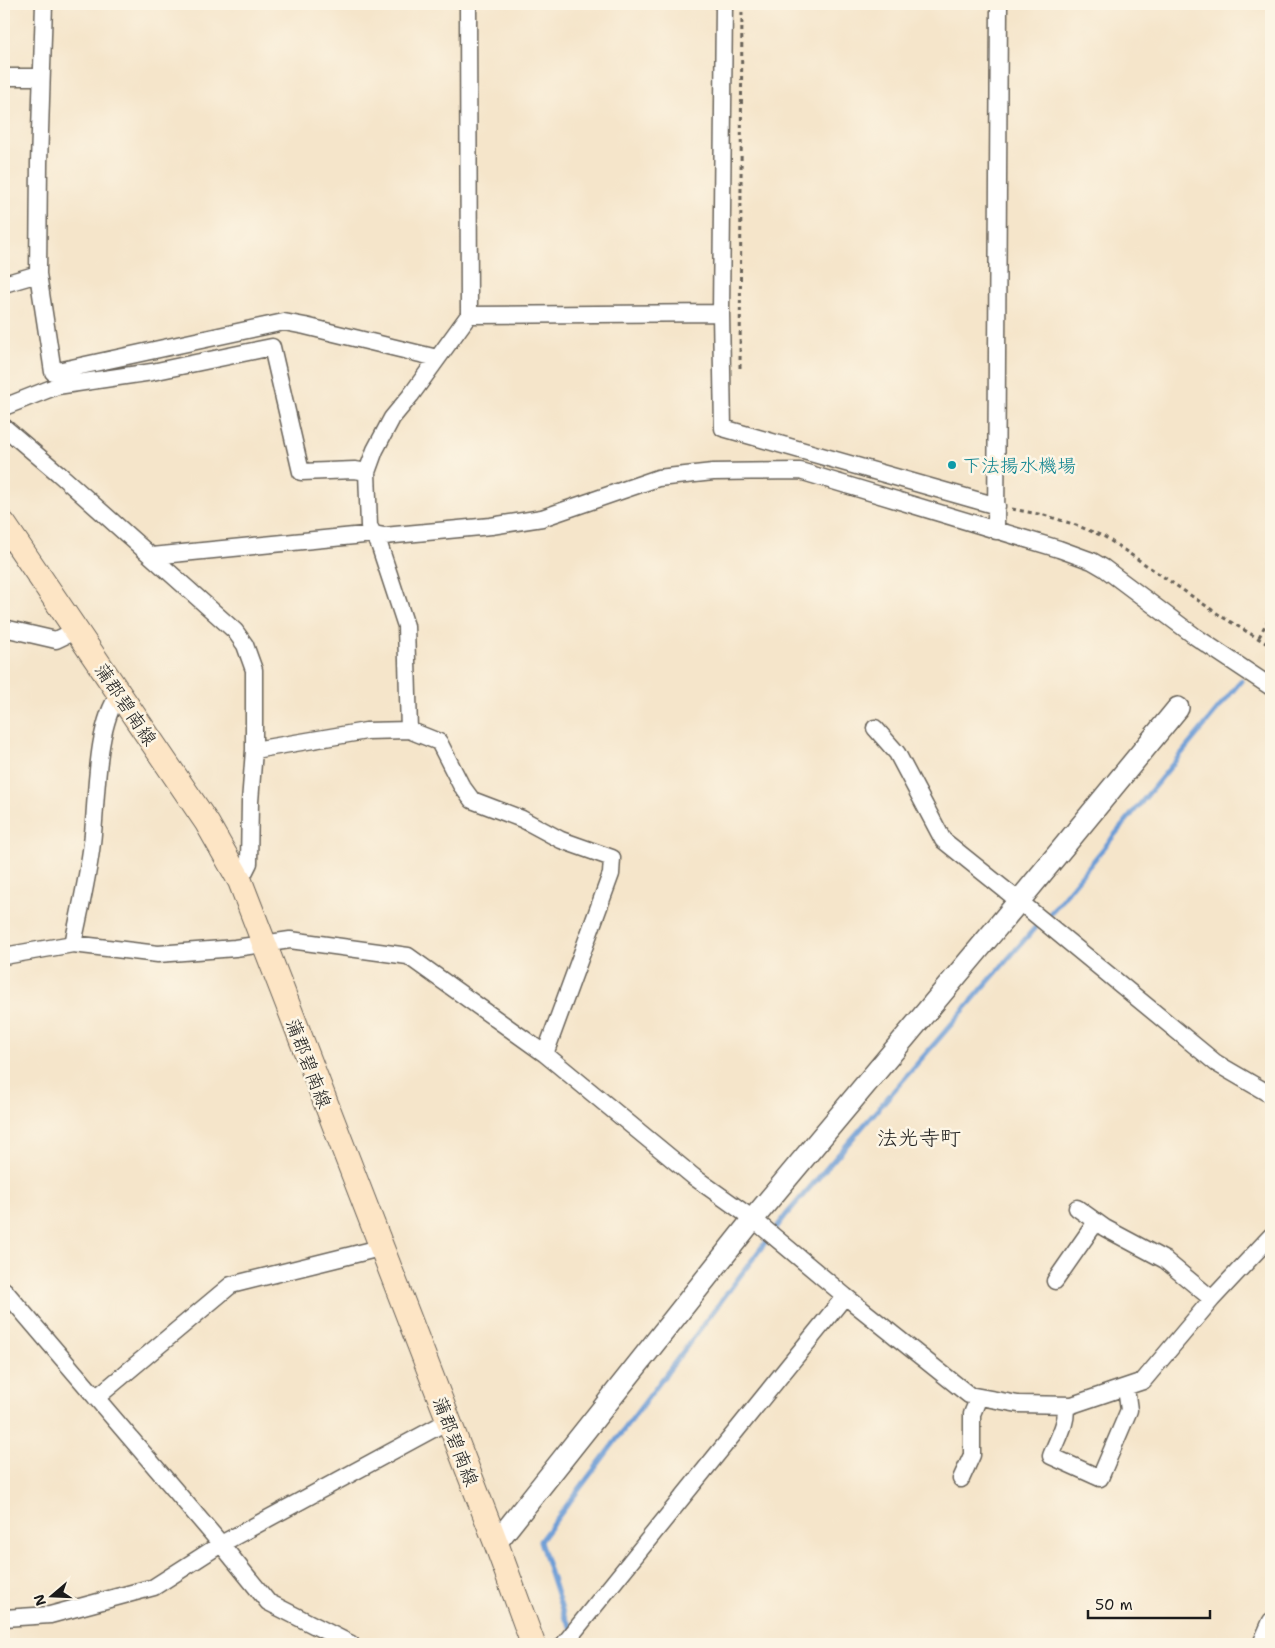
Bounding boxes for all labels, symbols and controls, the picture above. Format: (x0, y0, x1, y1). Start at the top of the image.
place label: 下法揚水機場 (962, 453, 1076, 478)
marker: 下法揚水機場 (946, 459, 958, 471)
street label: 蒲郡碧南線 (89, 658, 163, 751)
street label: 蒲郡碧南線 (280, 1014, 337, 1112)
district label: 法光寺町 (877, 1124, 961, 1152)
street label: 蒲郡碧南線 (427, 1392, 484, 1490)
north arrow (28, 1570, 78, 1620)
scale bar (1088, 1588, 1210, 1620)
text: N (29, 1592, 50, 1608)
text: 50 m (1095, 1595, 1133, 1615)

